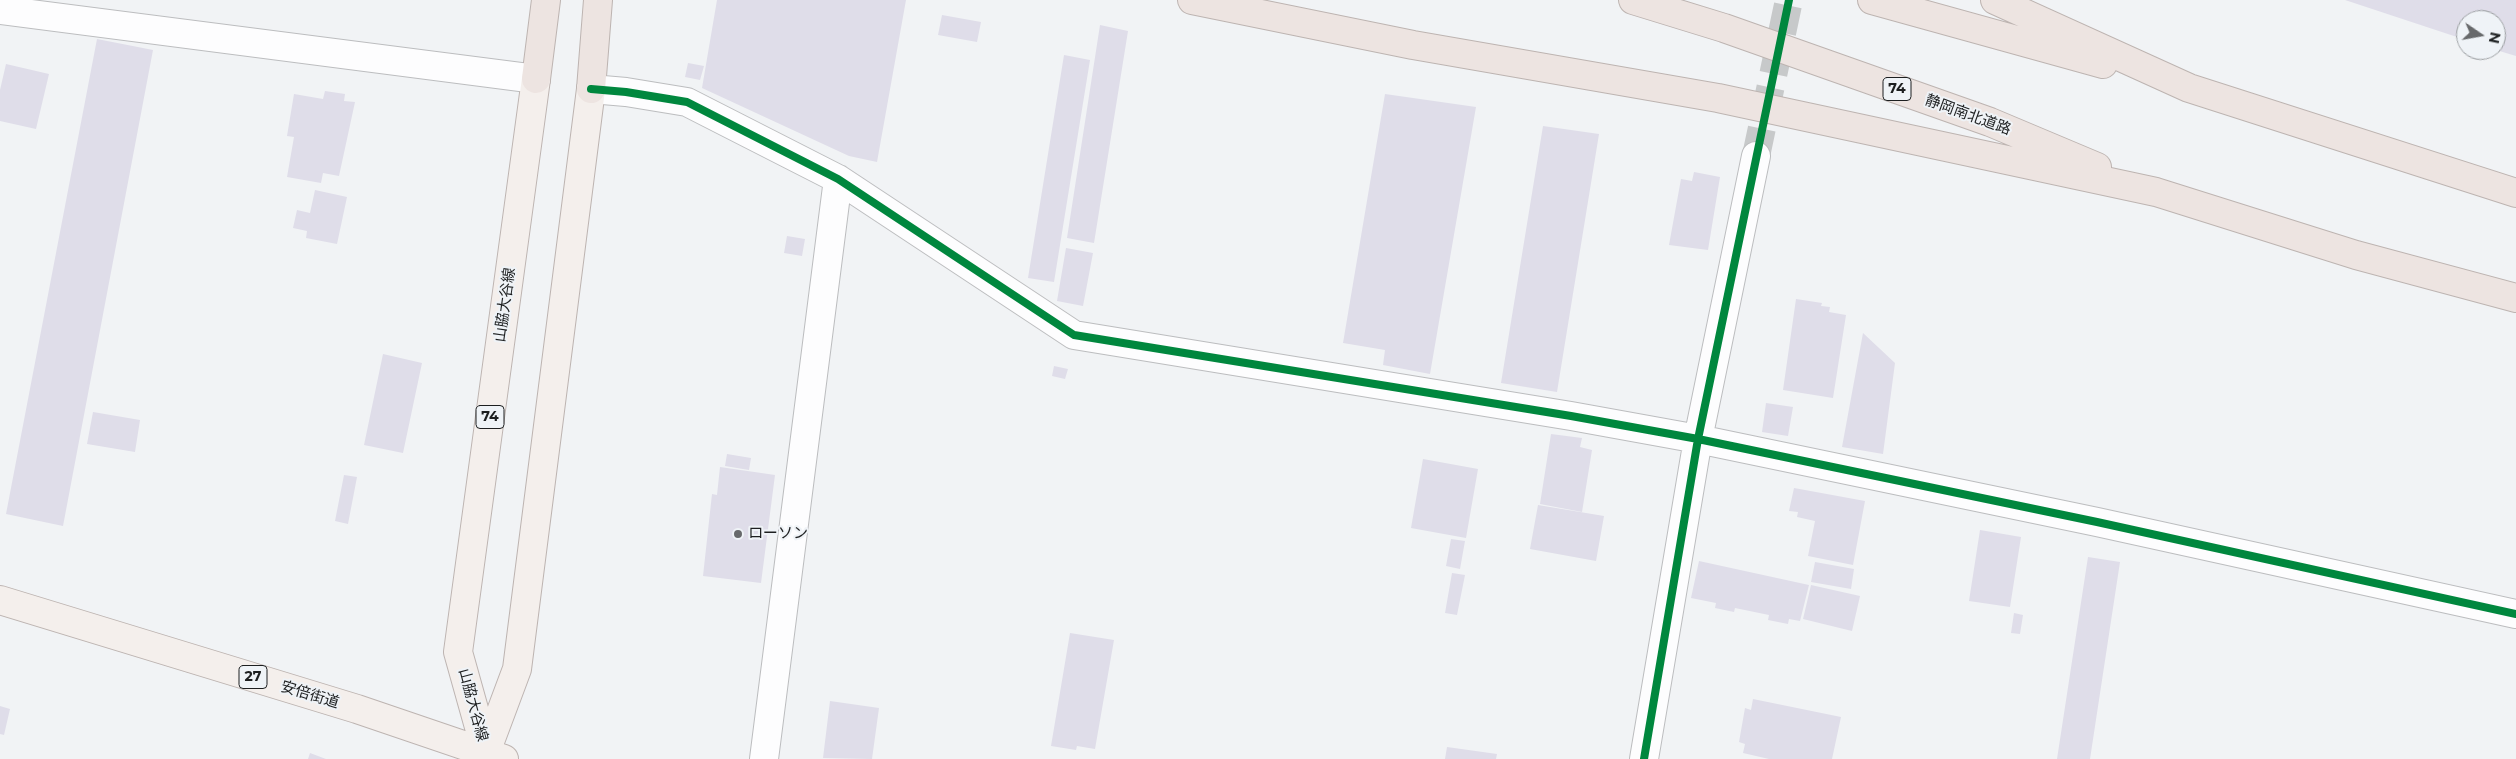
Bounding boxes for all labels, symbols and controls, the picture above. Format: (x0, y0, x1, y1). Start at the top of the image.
north arrow (2456, 10, 2506, 60)
text: N (2485, 31, 2505, 45)
road number: 74 (1883, 78, 1911, 100)
street label: 静岡南北道路 (1923, 91, 2013, 139)
street label: 山脇大谷線 (491, 267, 519, 343)
road number: 74 (476, 406, 504, 428)
place label: ローソン (748, 525, 808, 543)
marker: ローソン (732, 528, 744, 540)
road number: 27 (239, 666, 267, 689)
street label: 山脇大谷線 (455, 666, 491, 744)
street label: 安倍街道 (279, 678, 341, 712)

